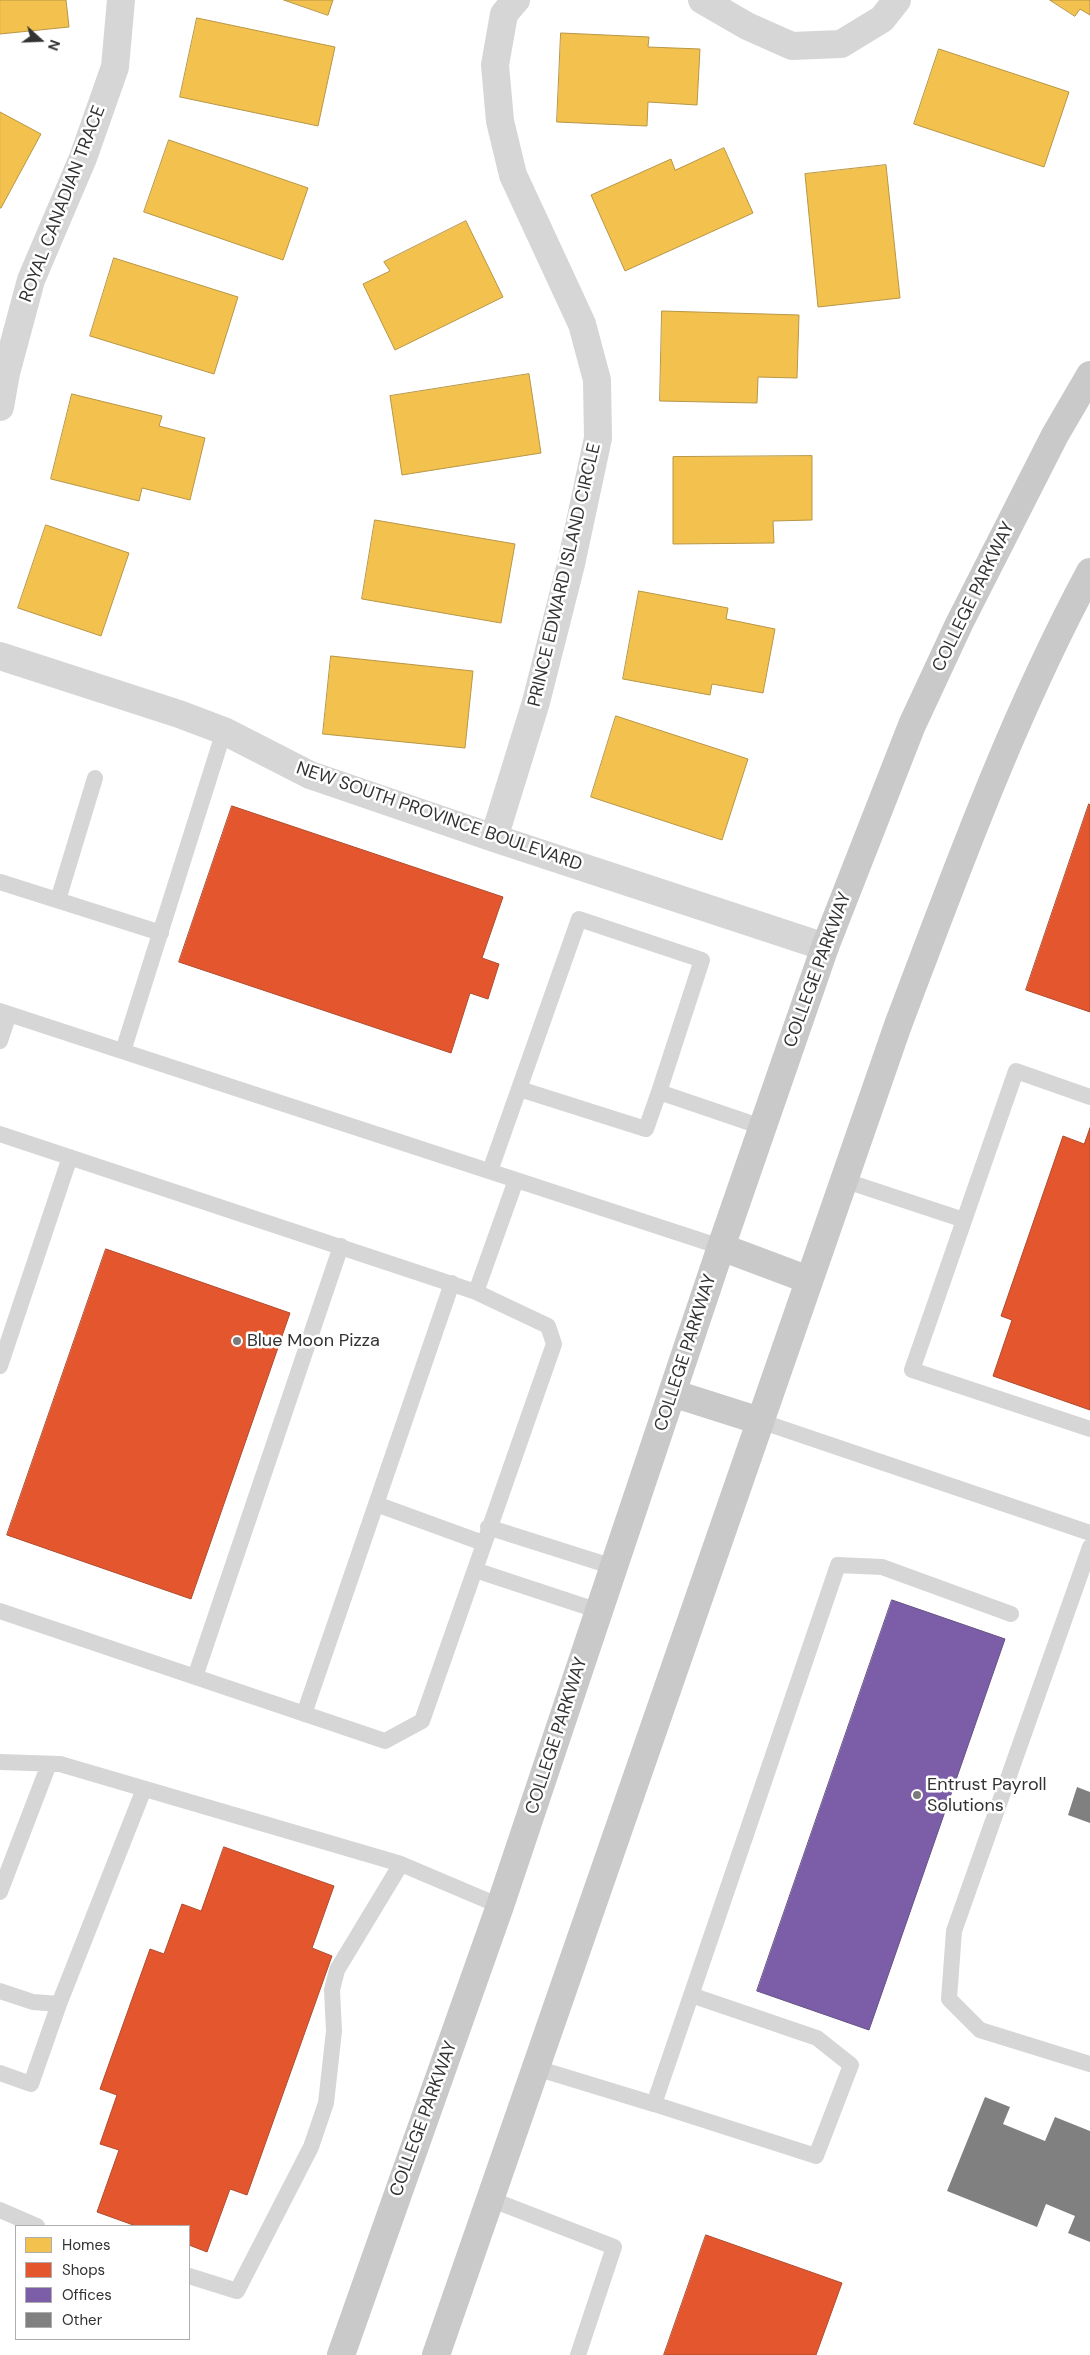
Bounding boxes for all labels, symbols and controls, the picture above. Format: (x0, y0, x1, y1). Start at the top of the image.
north arrow (15, 15, 65, 65)
text: N (44, 37, 64, 53)
street label: ROYAL CANADIAN TRACE (15, 103, 111, 305)
street label: PRINCE EDWARD ISLAND CIRCLE (524, 441, 606, 709)
street label: COLLEGE PARKWAY (928, 519, 1020, 675)
street label: NEW SOUTH PROVINCE BOULEVARD (293, 758, 585, 876)
street label: COLLEGE PARKWAY (780, 889, 856, 1051)
street label: COLLEGE PARKWAY (650, 1272, 722, 1434)
place label: Blue Moon Pizza (247, 1330, 380, 1352)
marker: Blue Moon Pizza (231, 1335, 243, 1347)
street label: COLLEGE PARKWAY (521, 1655, 593, 1817)
place label: Entrust Payroll Solutions (927, 1774, 1047, 1816)
marker: Entrust Payroll Solutions (911, 1789, 923, 1801)
street label: COLLEGE PARKWAY (386, 2038, 462, 2200)
legend (15, 2225, 190, 2340)
text: Homes (62, 2235, 111, 2255)
text: Shops (62, 2260, 105, 2280)
text: Offices (62, 2285, 112, 2305)
text: Other (62, 2310, 102, 2330)

